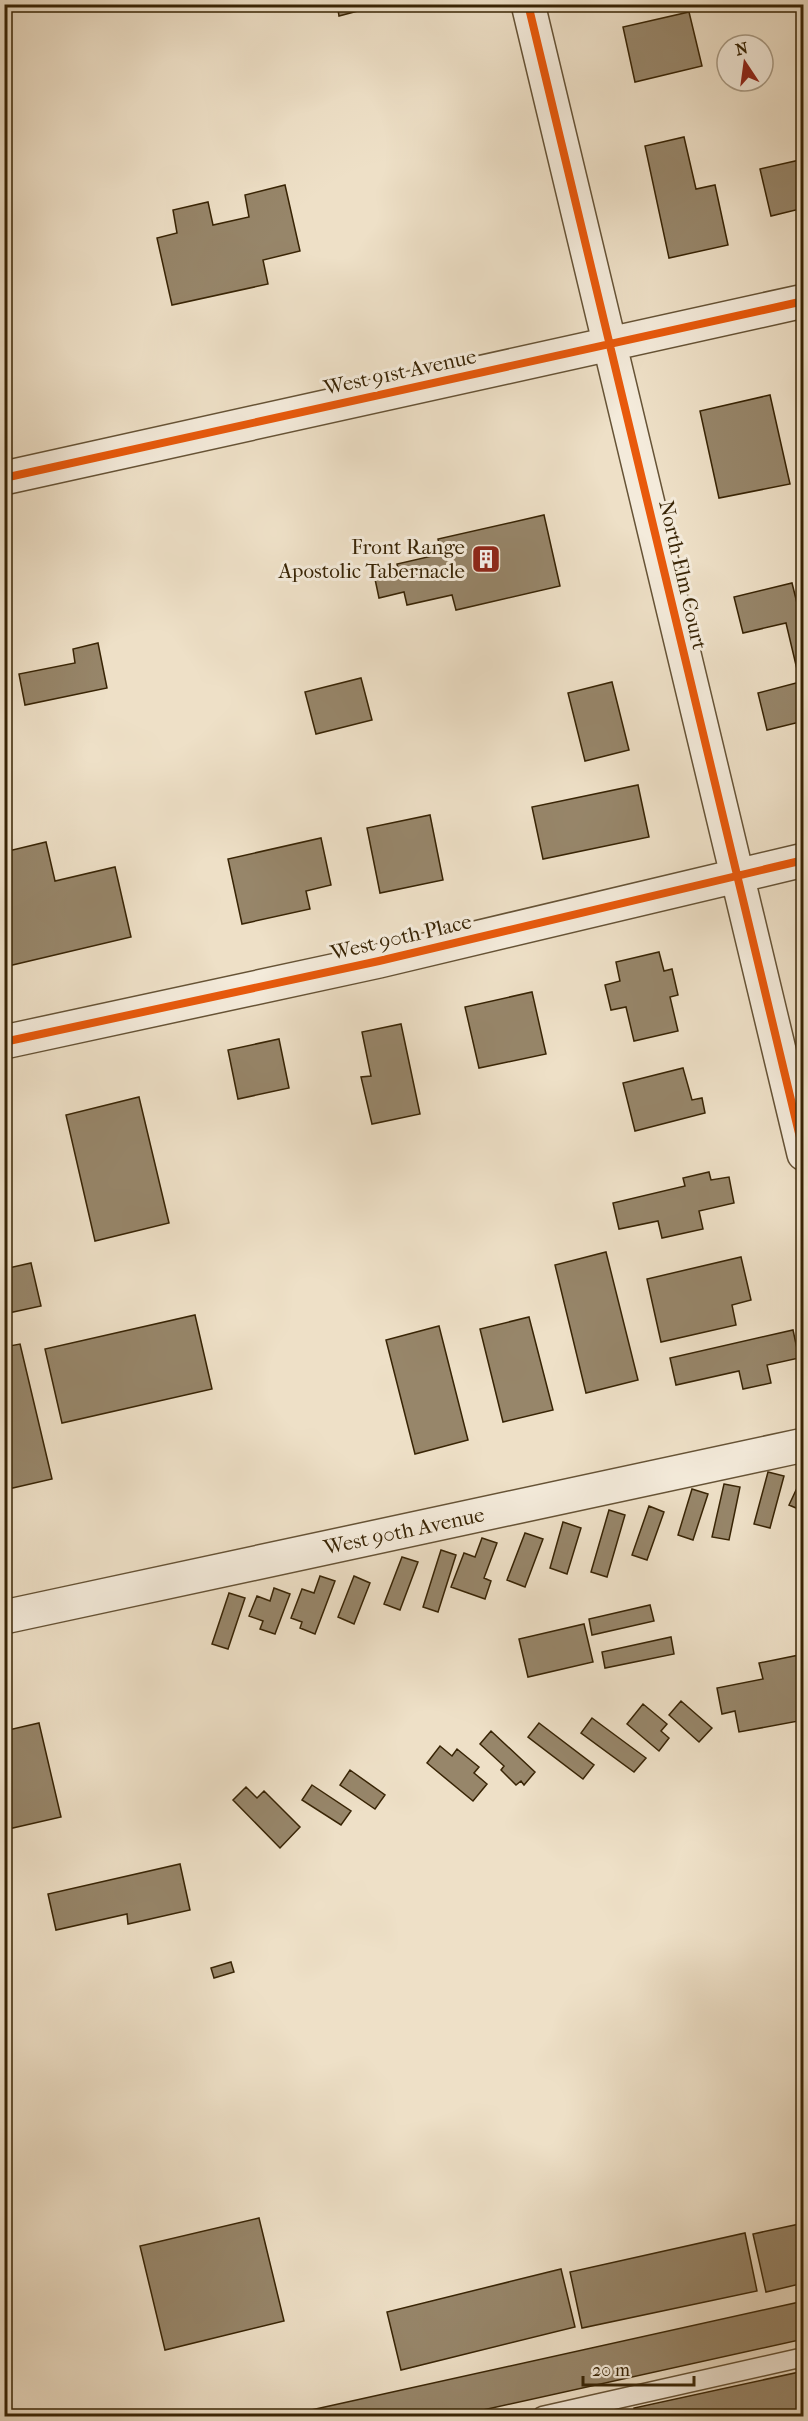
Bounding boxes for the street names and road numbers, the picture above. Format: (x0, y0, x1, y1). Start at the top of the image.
street label: West 91st Avenue (321, 344, 479, 400)
street label: North Elm Court (654, 498, 712, 652)
street label: West 90th Place (327, 909, 474, 965)
street label: West 90th Avenue (321, 1502, 486, 1560)

